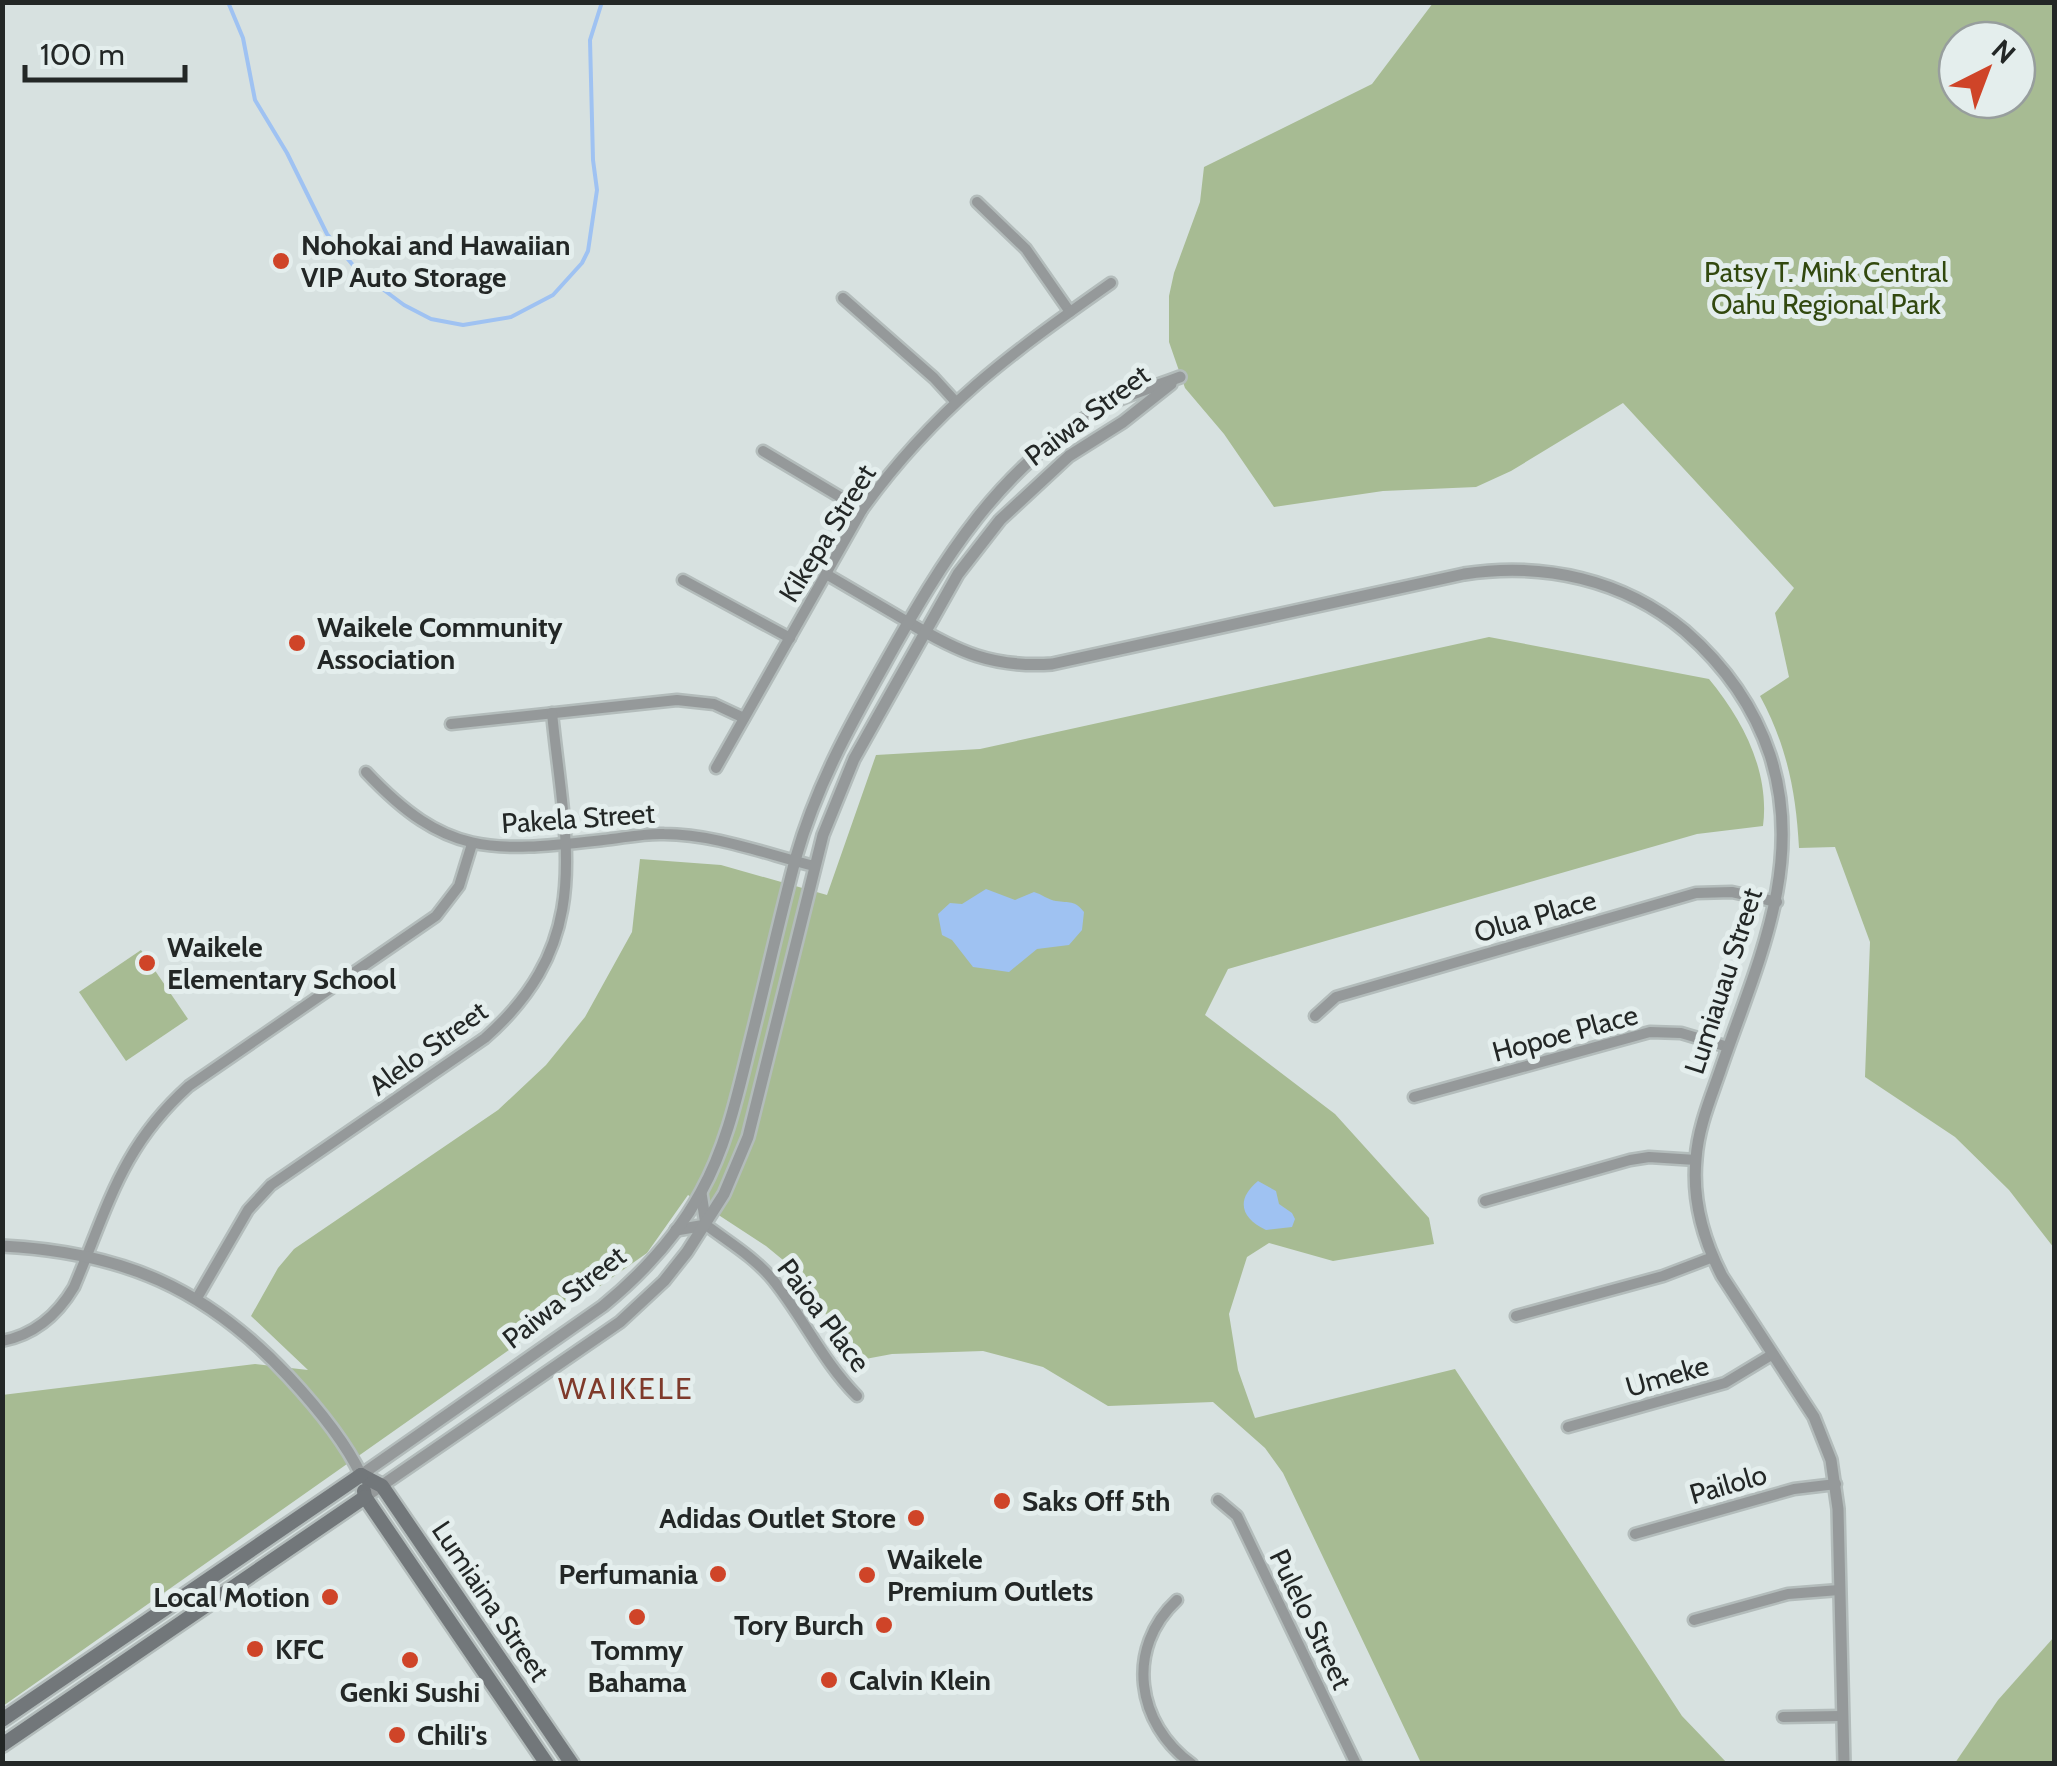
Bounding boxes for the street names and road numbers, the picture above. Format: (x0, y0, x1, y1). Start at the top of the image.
street label: Paiwa Street (1018, 357, 1156, 473)
street label: Kikepa Street (771, 458, 883, 608)
street label: Pakela Street (500, 796, 656, 840)
street label: Olua Place (1470, 882, 1600, 950)
street label: Lumiauau Street (1677, 884, 1769, 1078)
street label: Alelo Street (362, 994, 494, 1102)
street label: Hopoe Place (1489, 997, 1641, 1069)
street label: Paiwa Street (496, 1238, 632, 1356)
street label: Paioa Place (770, 1252, 878, 1378)
street label: Umeke (1621, 1348, 1713, 1404)
street label: Pailolo (1685, 1457, 1771, 1511)
street label: Lumiaina Street (425, 1515, 557, 1687)
street label: Pulelo Street (1263, 1543, 1359, 1695)

